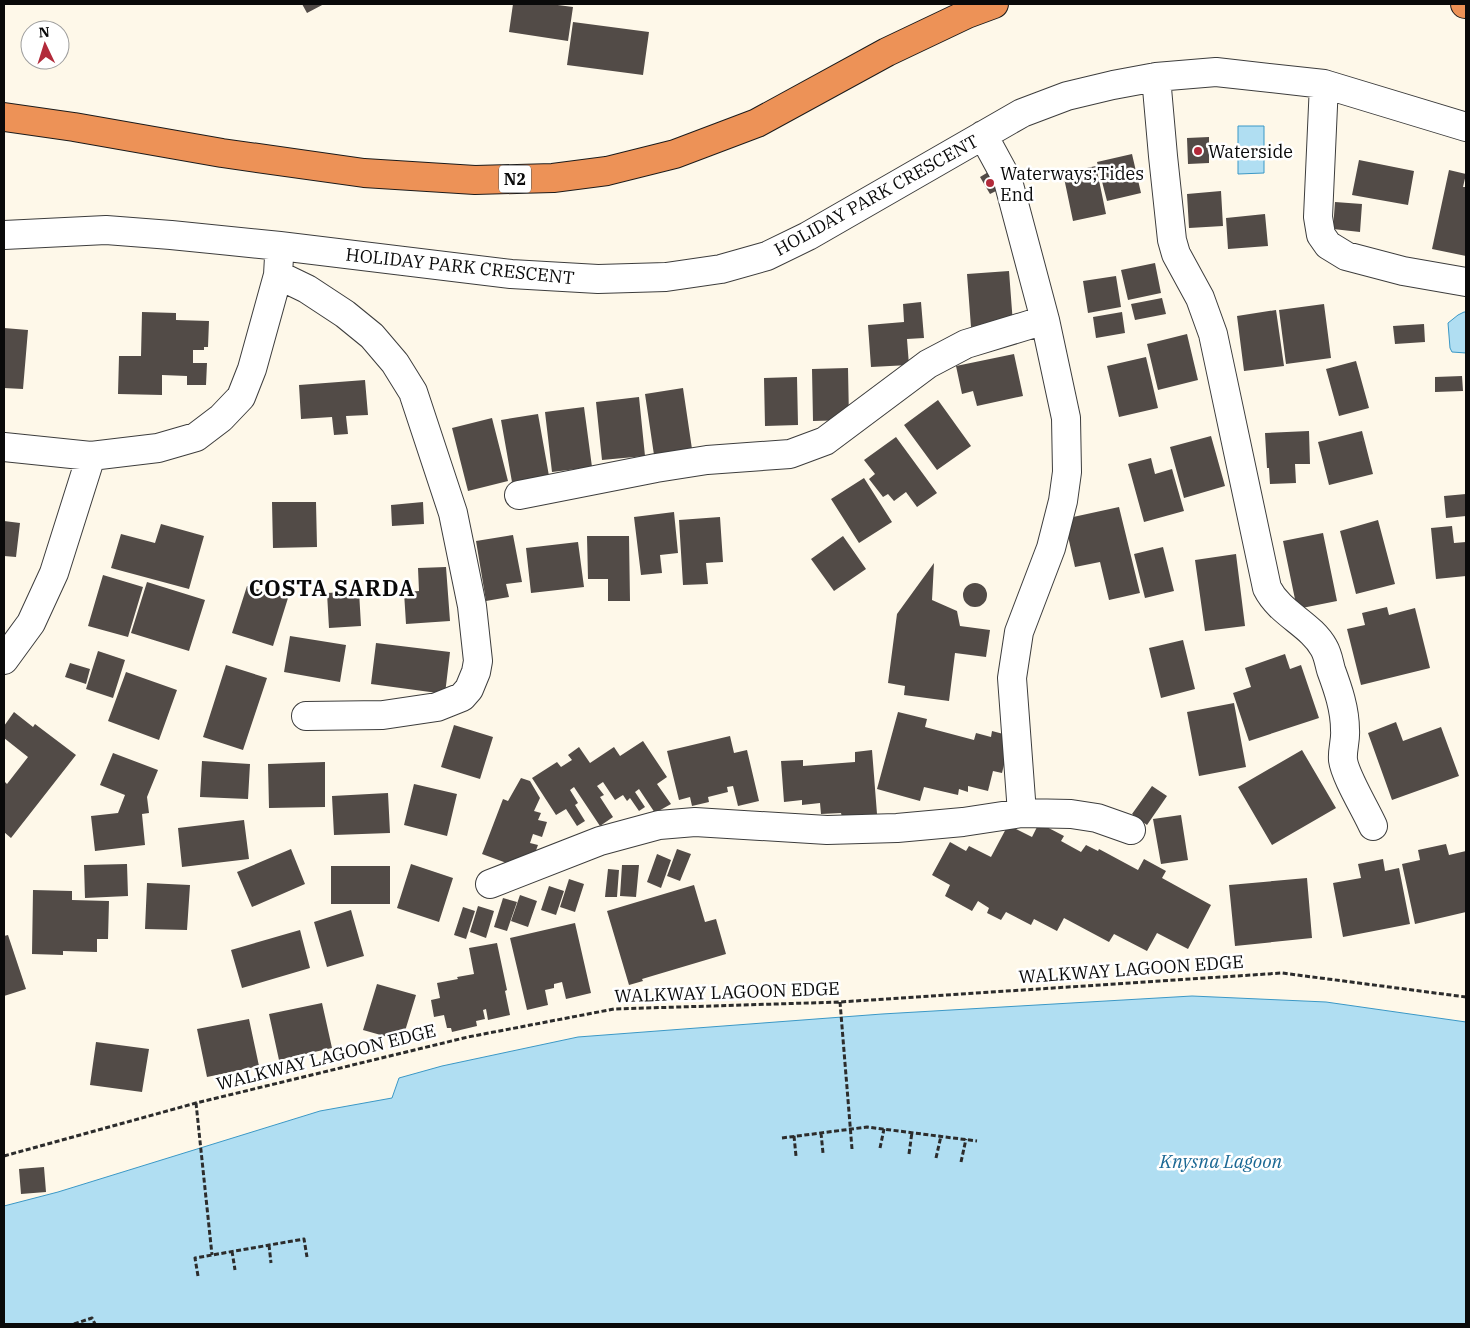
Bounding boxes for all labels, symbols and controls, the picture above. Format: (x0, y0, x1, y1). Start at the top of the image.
north arrow (20, 20, 70, 70)
text: N (38, 23, 50, 41)
street label: HOLIDAY PARK CRESCENT (770, 129, 982, 261)
place label: Waterside (1208, 140, 1293, 163)
marker: Waterside (1192, 145, 1204, 157)
place label: Waterways;Tides End (1000, 162, 1144, 206)
road number: N2 (499, 165, 531, 192)
marker: Waterways;Tides End (984, 177, 996, 189)
street label: HOLIDAY PARK CRESCENT (345, 243, 576, 289)
district label: COSTA SARDA (249, 573, 415, 602)
street label: WALKWAY LAGOON EDGE (1018, 950, 1244, 988)
street label: WALKWAY LAGOON EDGE (614, 977, 840, 1007)
street label: WALKWAY LAGOON EDGE (214, 1019, 438, 1095)
water label: Knysna Lagoon (1159, 1149, 1283, 1173)

